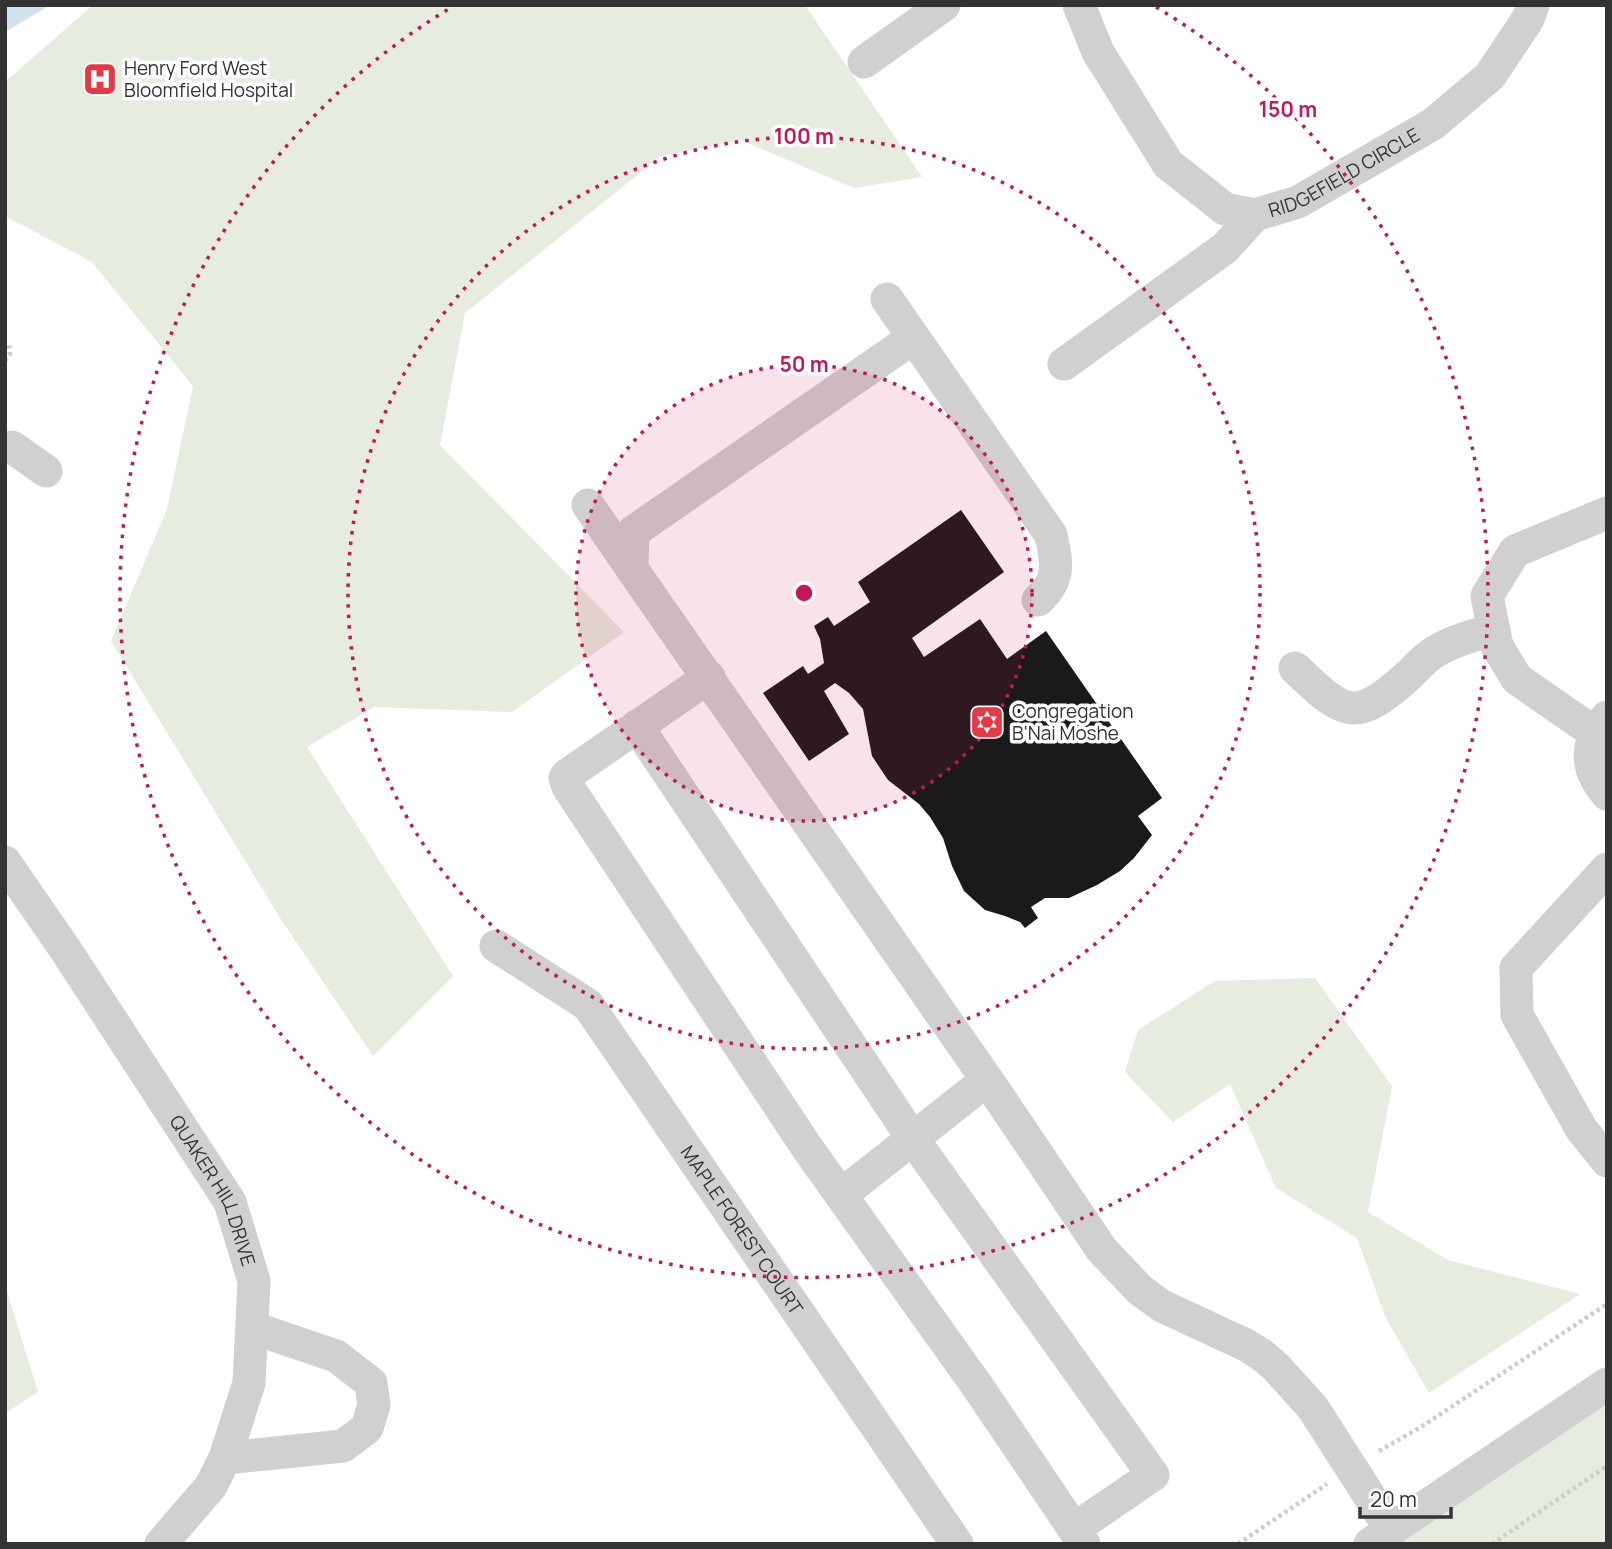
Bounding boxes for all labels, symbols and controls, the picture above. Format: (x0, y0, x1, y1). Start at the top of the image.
place label: Henry Ford West Bloomfield Hospital (124, 55, 293, 103)
hospital icon: Henry Ford West Bloomfield Hospital (81, 60, 119, 98)
text: 150 m (1259, 95, 1317, 123)
text: 100 m (774, 122, 834, 150)
street label: RIDGEFIELD CIRCLE (1265, 122, 1424, 223)
text: 50 m (779, 350, 829, 378)
centre of rings (792, 581, 816, 605)
place label: Congregation B'Nai Moshe (1012, 698, 1134, 746)
synagogue icon: Congregation B'Nai Moshe (968, 703, 1006, 741)
street label: QUAKER HILL DRIVE (164, 1110, 262, 1269)
street label: MAPLE FOREST COURT (675, 1140, 810, 1320)
scale bar (1360, 1476, 1451, 1520)
text: 20 m (1370, 1485, 1417, 1513)

